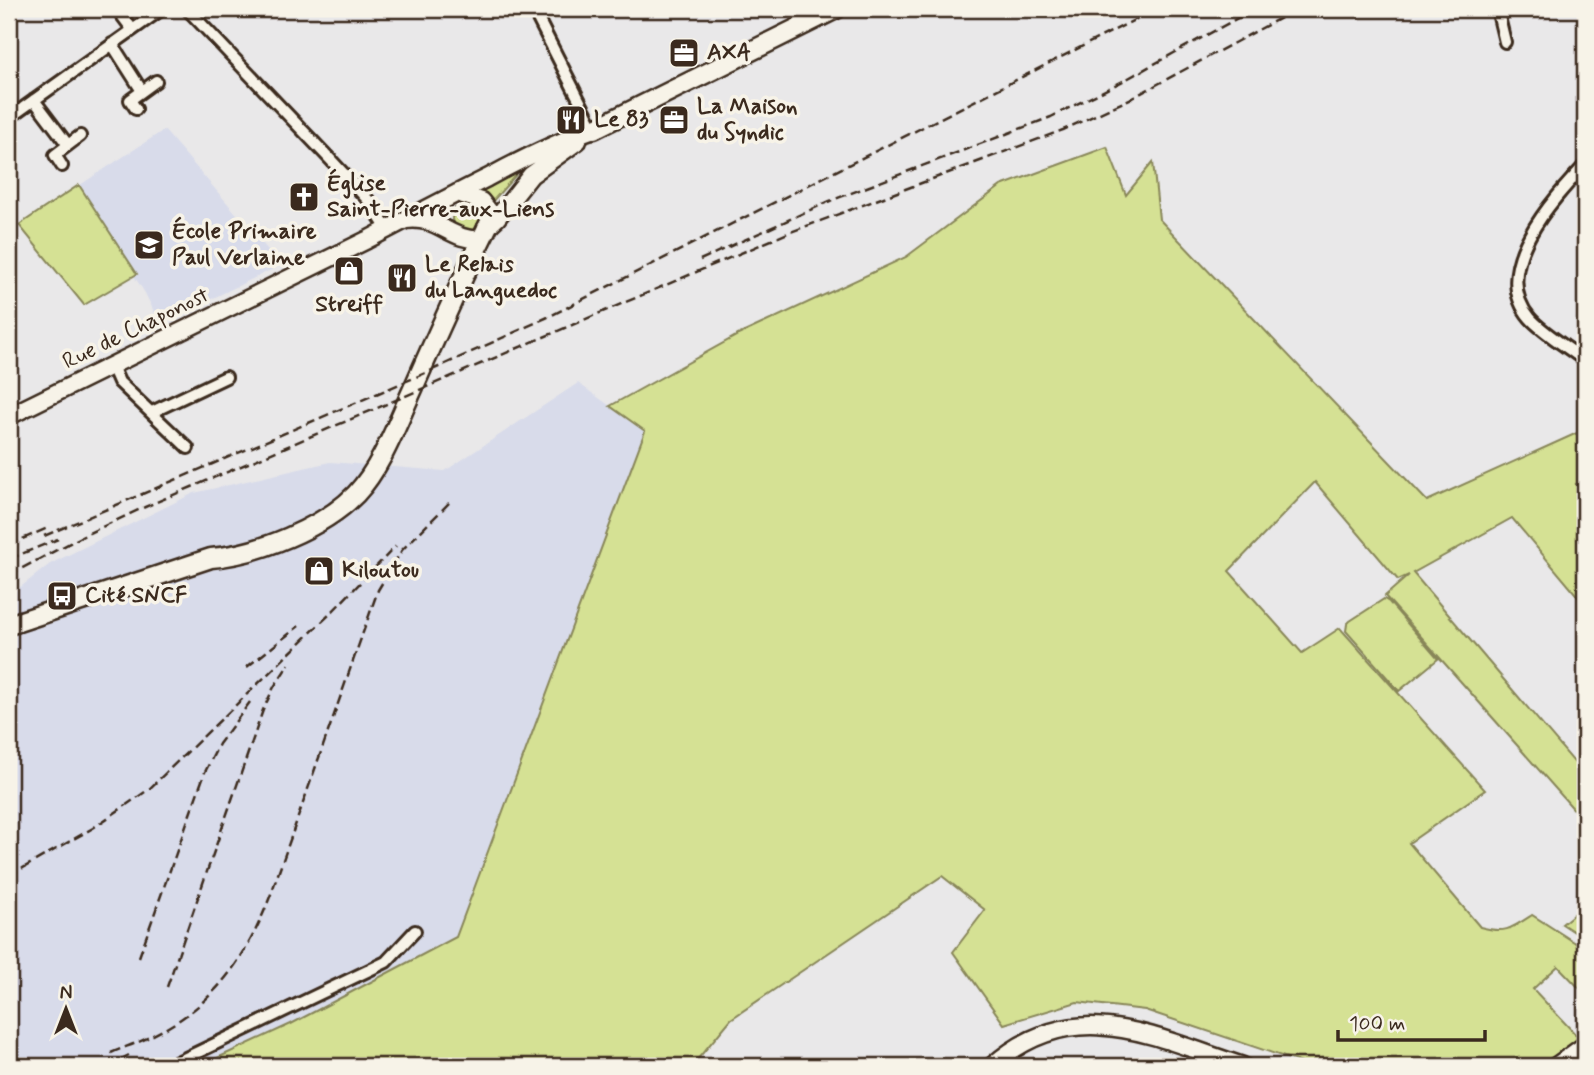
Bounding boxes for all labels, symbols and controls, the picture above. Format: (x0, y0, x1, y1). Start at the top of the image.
office icon: AXA (667, 36, 701, 70)
place label: AXA (707, 38, 751, 68)
place label: La Maison du Syndic (697, 92, 798, 148)
restaurant icon: Le 83 (554, 103, 588, 137)
office icon: La Maison du Syndic (657, 103, 691, 137)
place label: Le 83 (594, 105, 649, 135)
place label: Église Saint-Pierre-aux-Liens (327, 168, 554, 225)
church icon: Église Saint-Pierre-aux-Liens (287, 180, 321, 214)
place label: École Primaire Paul Verlaine (172, 216, 317, 273)
school or university icon: École Primaire Paul Verlaine (132, 228, 166, 262)
place label: Le Relais du Languedoc (425, 250, 557, 306)
shop icon: Streiff (332, 254, 366, 288)
restaurant icon: Le Relais du Languedoc (385, 261, 419, 295)
street label: Rue de Chaponost (58, 281, 214, 377)
place label: Streiff (315, 290, 384, 320)
shop icon: Kiloutou (302, 554, 336, 588)
place label: Kiloutou (342, 556, 419, 586)
bus stop icon: Cité SNCF (45, 579, 79, 613)
place label: Cité SNCF (85, 581, 187, 611)
north arrow (32, 974, 102, 1044)
text: N (60, 981, 72, 1006)
scale bar (1338, 998, 1486, 1042)
text: 100 m (1349, 1010, 1405, 1038)

